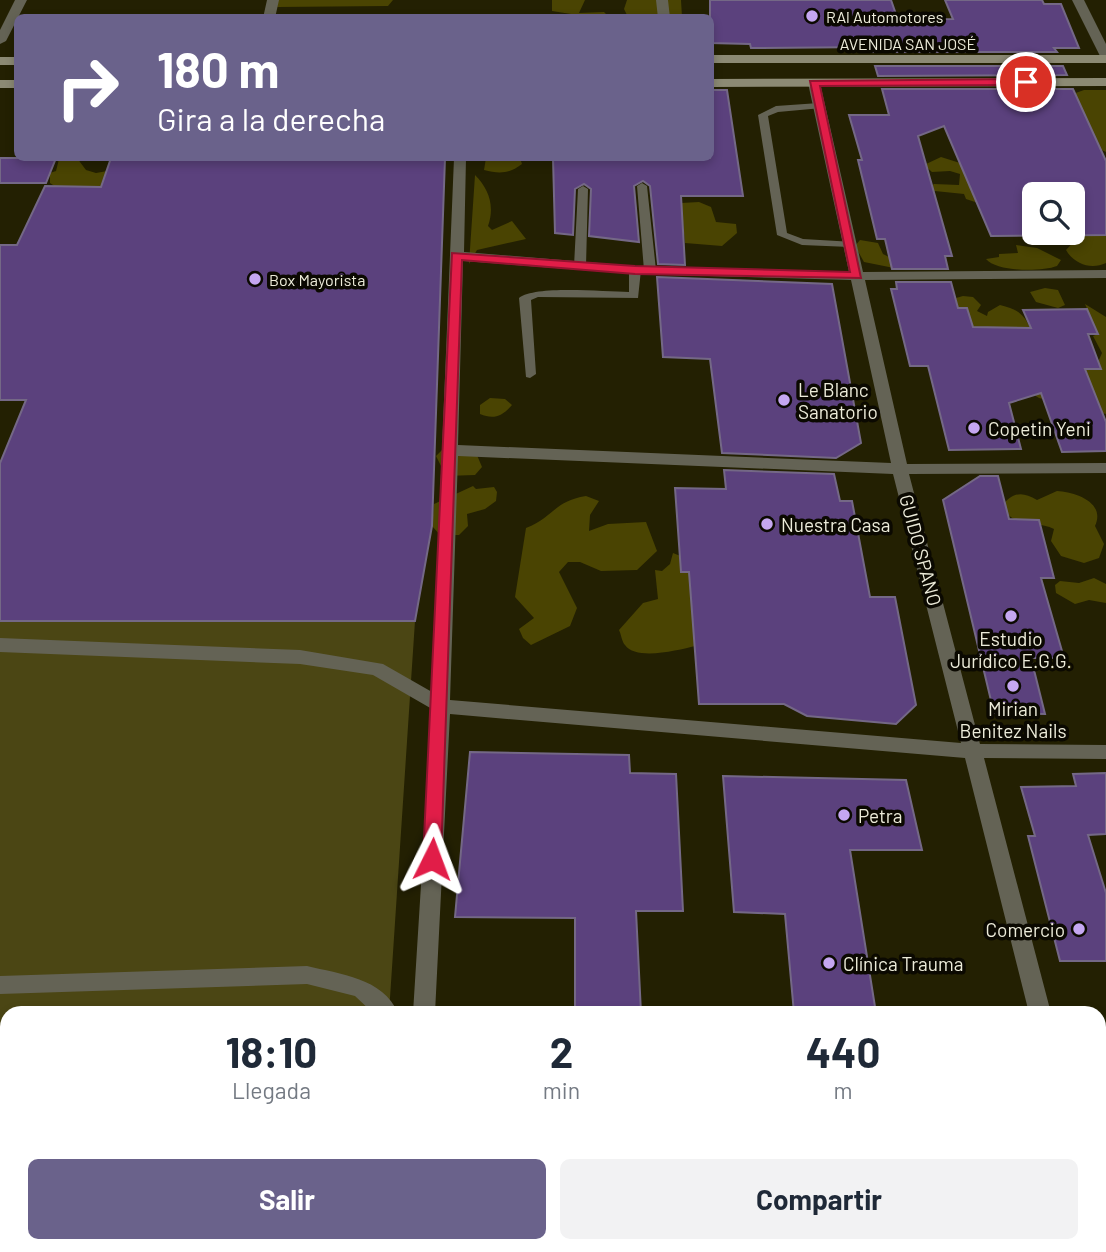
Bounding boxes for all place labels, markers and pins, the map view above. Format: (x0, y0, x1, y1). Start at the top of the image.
place label: RAl Automotores (826, 7, 943, 26)
marker: RAl Automotores (804, 8, 820, 24)
pin (996, 52, 1056, 112)
place label: Box Mayorista (269, 270, 365, 289)
marker: Box Mayorista (247, 271, 263, 287)
place label: Le Blanc Sanatorio (798, 378, 878, 423)
marker: Le Blanc Sanatorio (776, 392, 792, 408)
place label: Copetin Yeni (988, 417, 1091, 440)
marker: Copetin Yeni (966, 420, 982, 436)
place label: Nuestra Casa (781, 513, 890, 536)
marker: Nuestra Casa (759, 516, 775, 532)
marker: Estudio Jurídico E.G.G. (1003, 608, 1019, 624)
place label: Estudio Jurídico E.G.G. (950, 627, 1072, 672)
marker: Mirian Benitez Nails (1005, 678, 1021, 694)
place label: Mirian Benitez Nails (959, 697, 1067, 742)
place label: Petra (858, 804, 902, 827)
marker: Petra (836, 807, 852, 823)
place label: Comercio (986, 918, 1065, 941)
marker: Comercio (1071, 921, 1087, 937)
place label: Clínica Trauma (843, 952, 963, 975)
marker: Clínica Trauma (821, 955, 837, 971)

